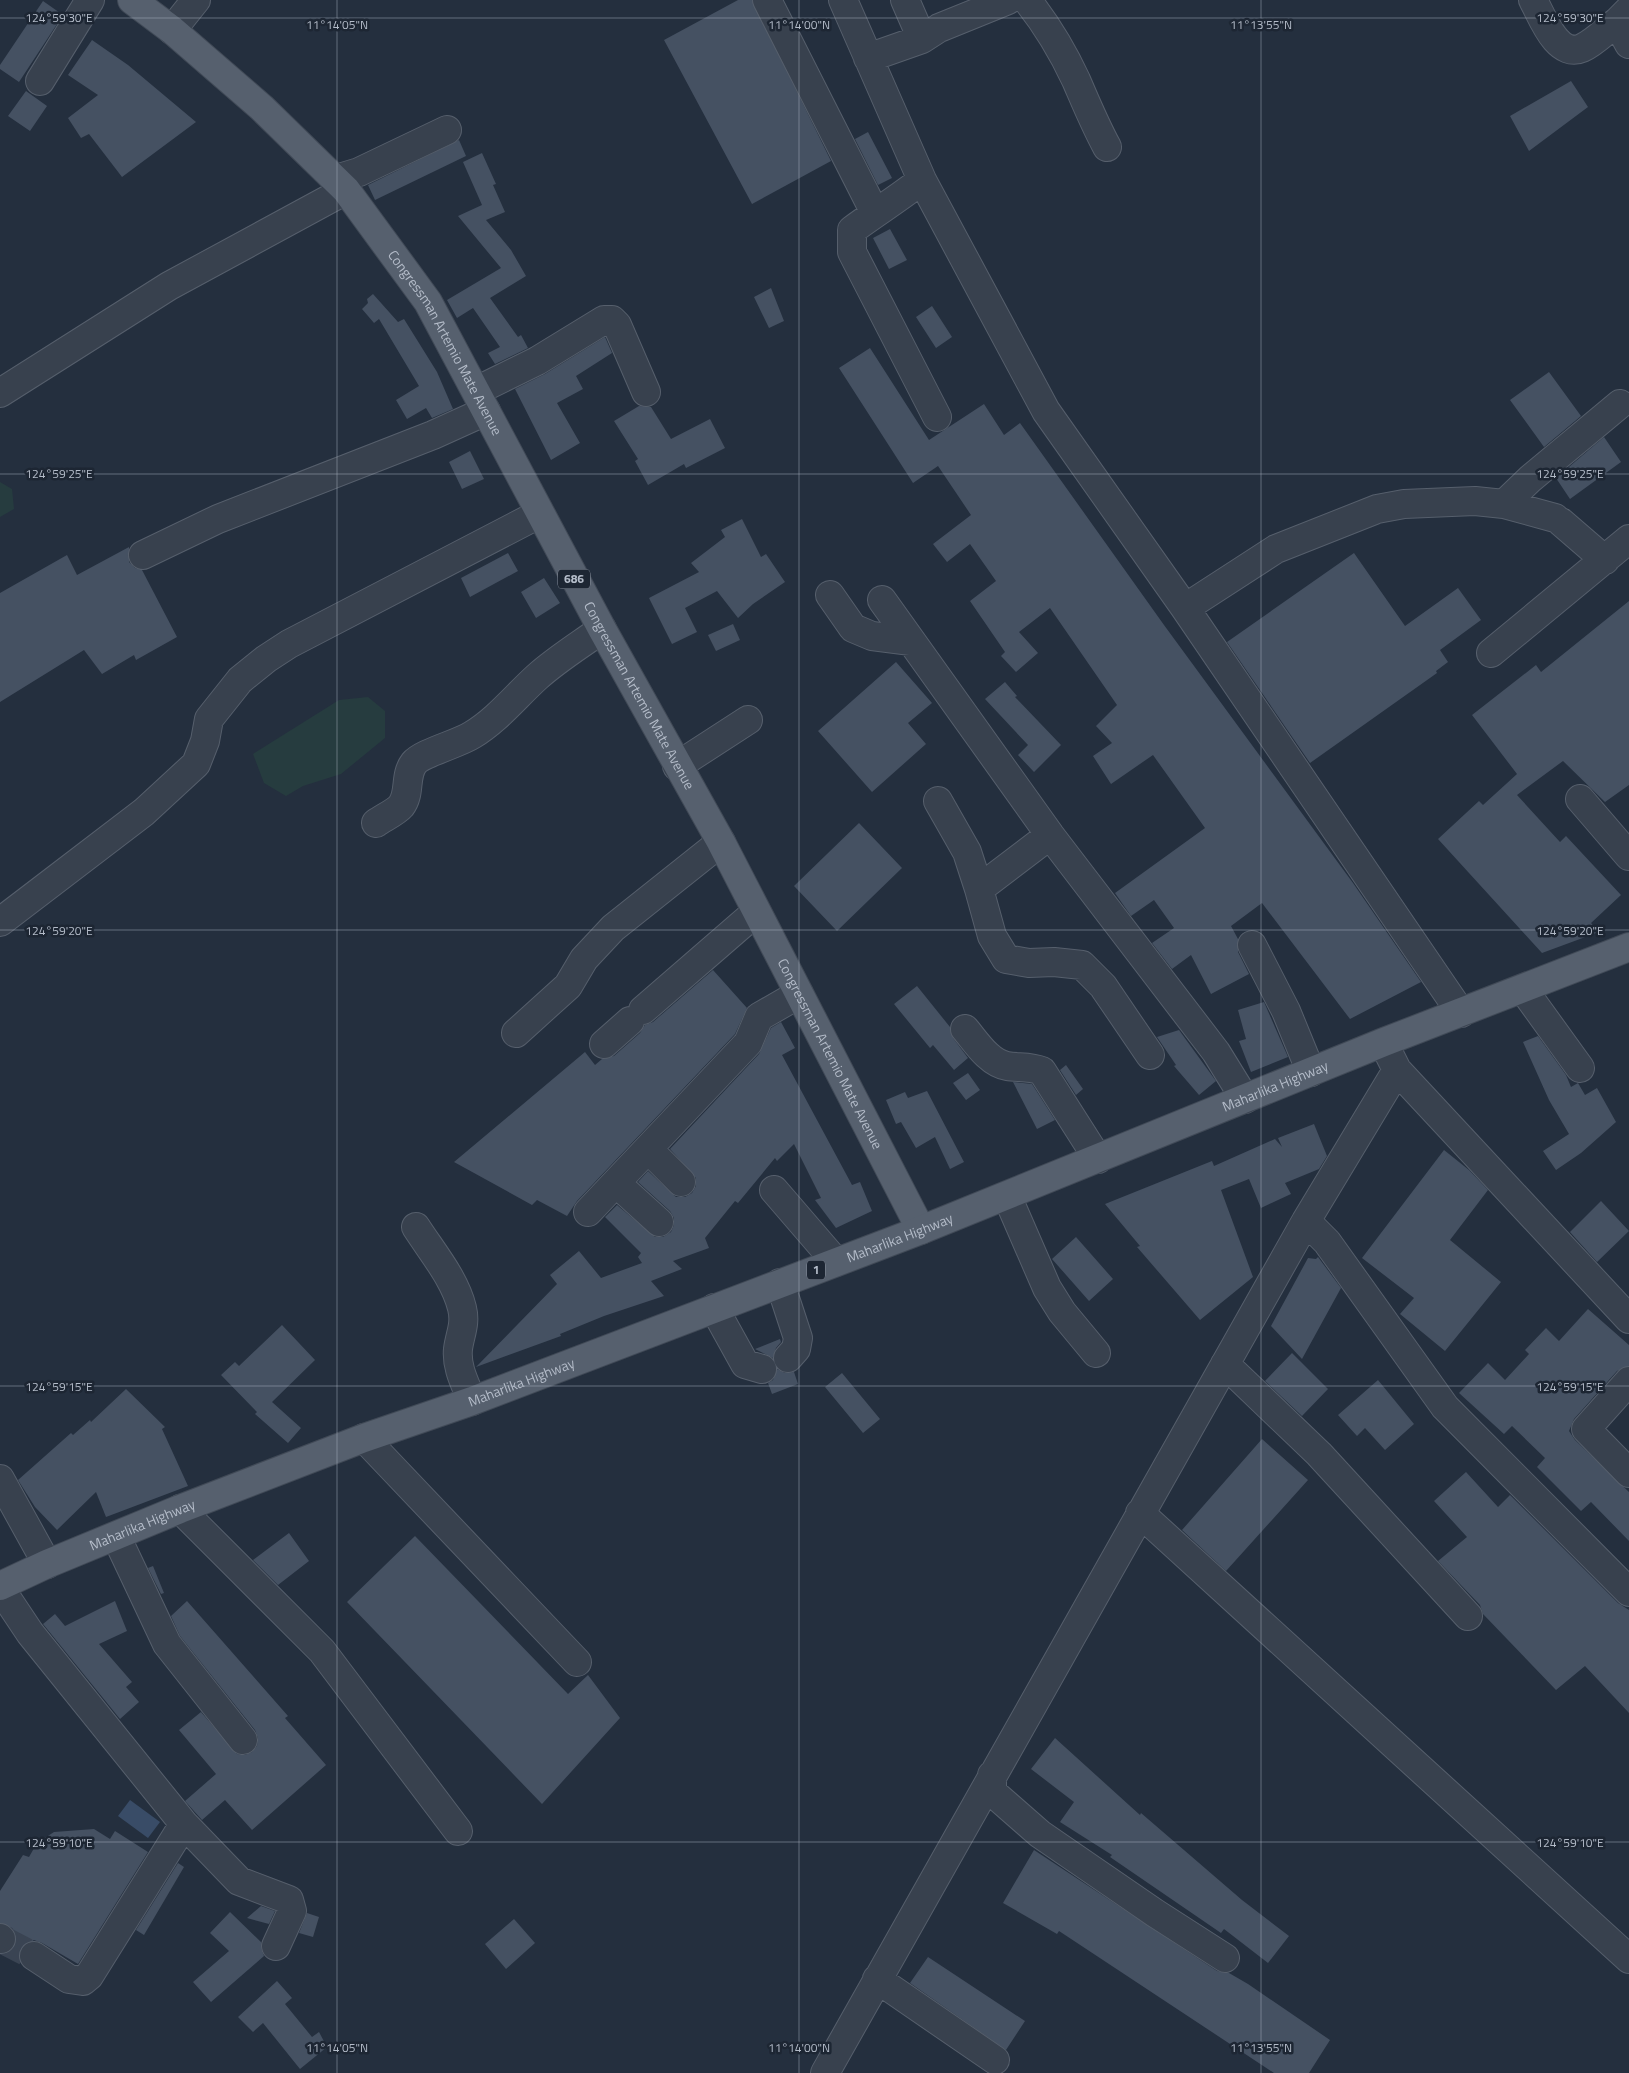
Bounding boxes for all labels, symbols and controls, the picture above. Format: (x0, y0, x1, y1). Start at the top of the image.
text: 124°59'30"E (25, 8, 93, 27)
text: 124°59'30"E (1536, 8, 1604, 27)
text: 11°14'05"N (306, 15, 368, 34)
text: 11°14'00"N (768, 15, 830, 34)
text: 11°13'55"N (1230, 15, 1292, 34)
street label: Congressman Artemio Mate Avenue (383, 245, 508, 439)
text: 124°59'25"E (25, 464, 93, 483)
text: 124°59'25"E (1536, 464, 1604, 483)
road number: 686 (558, 570, 590, 588)
street label: Congressman Artemio Mate Avenue (579, 598, 701, 793)
text: 124°59'20"E (25, 921, 93, 940)
text: 124°59'20"E (1536, 921, 1604, 940)
street label: Congressman Artemio Mate Avenue (773, 955, 889, 1153)
street label: Maharlika Highway (1219, 1055, 1331, 1117)
street label: Maharlika Highway (843, 1207, 956, 1267)
road number: 1 (807, 1260, 825, 1280)
street label: Maharlika Highway (465, 1352, 578, 1412)
text: 124°59'15"E (25, 1377, 93, 1396)
text: 124°59'15"E (1536, 1377, 1604, 1396)
street label: Maharlika Highway (86, 1493, 198, 1555)
text: 124°59'10"E (25, 1833, 93, 1852)
text: 124°59'10"E (1536, 1833, 1604, 1852)
text: 11°14'05"N (306, 2038, 368, 2057)
text: 11°14'00"N (768, 2038, 830, 2057)
text: 11°13'55"N (1230, 2038, 1292, 2057)

